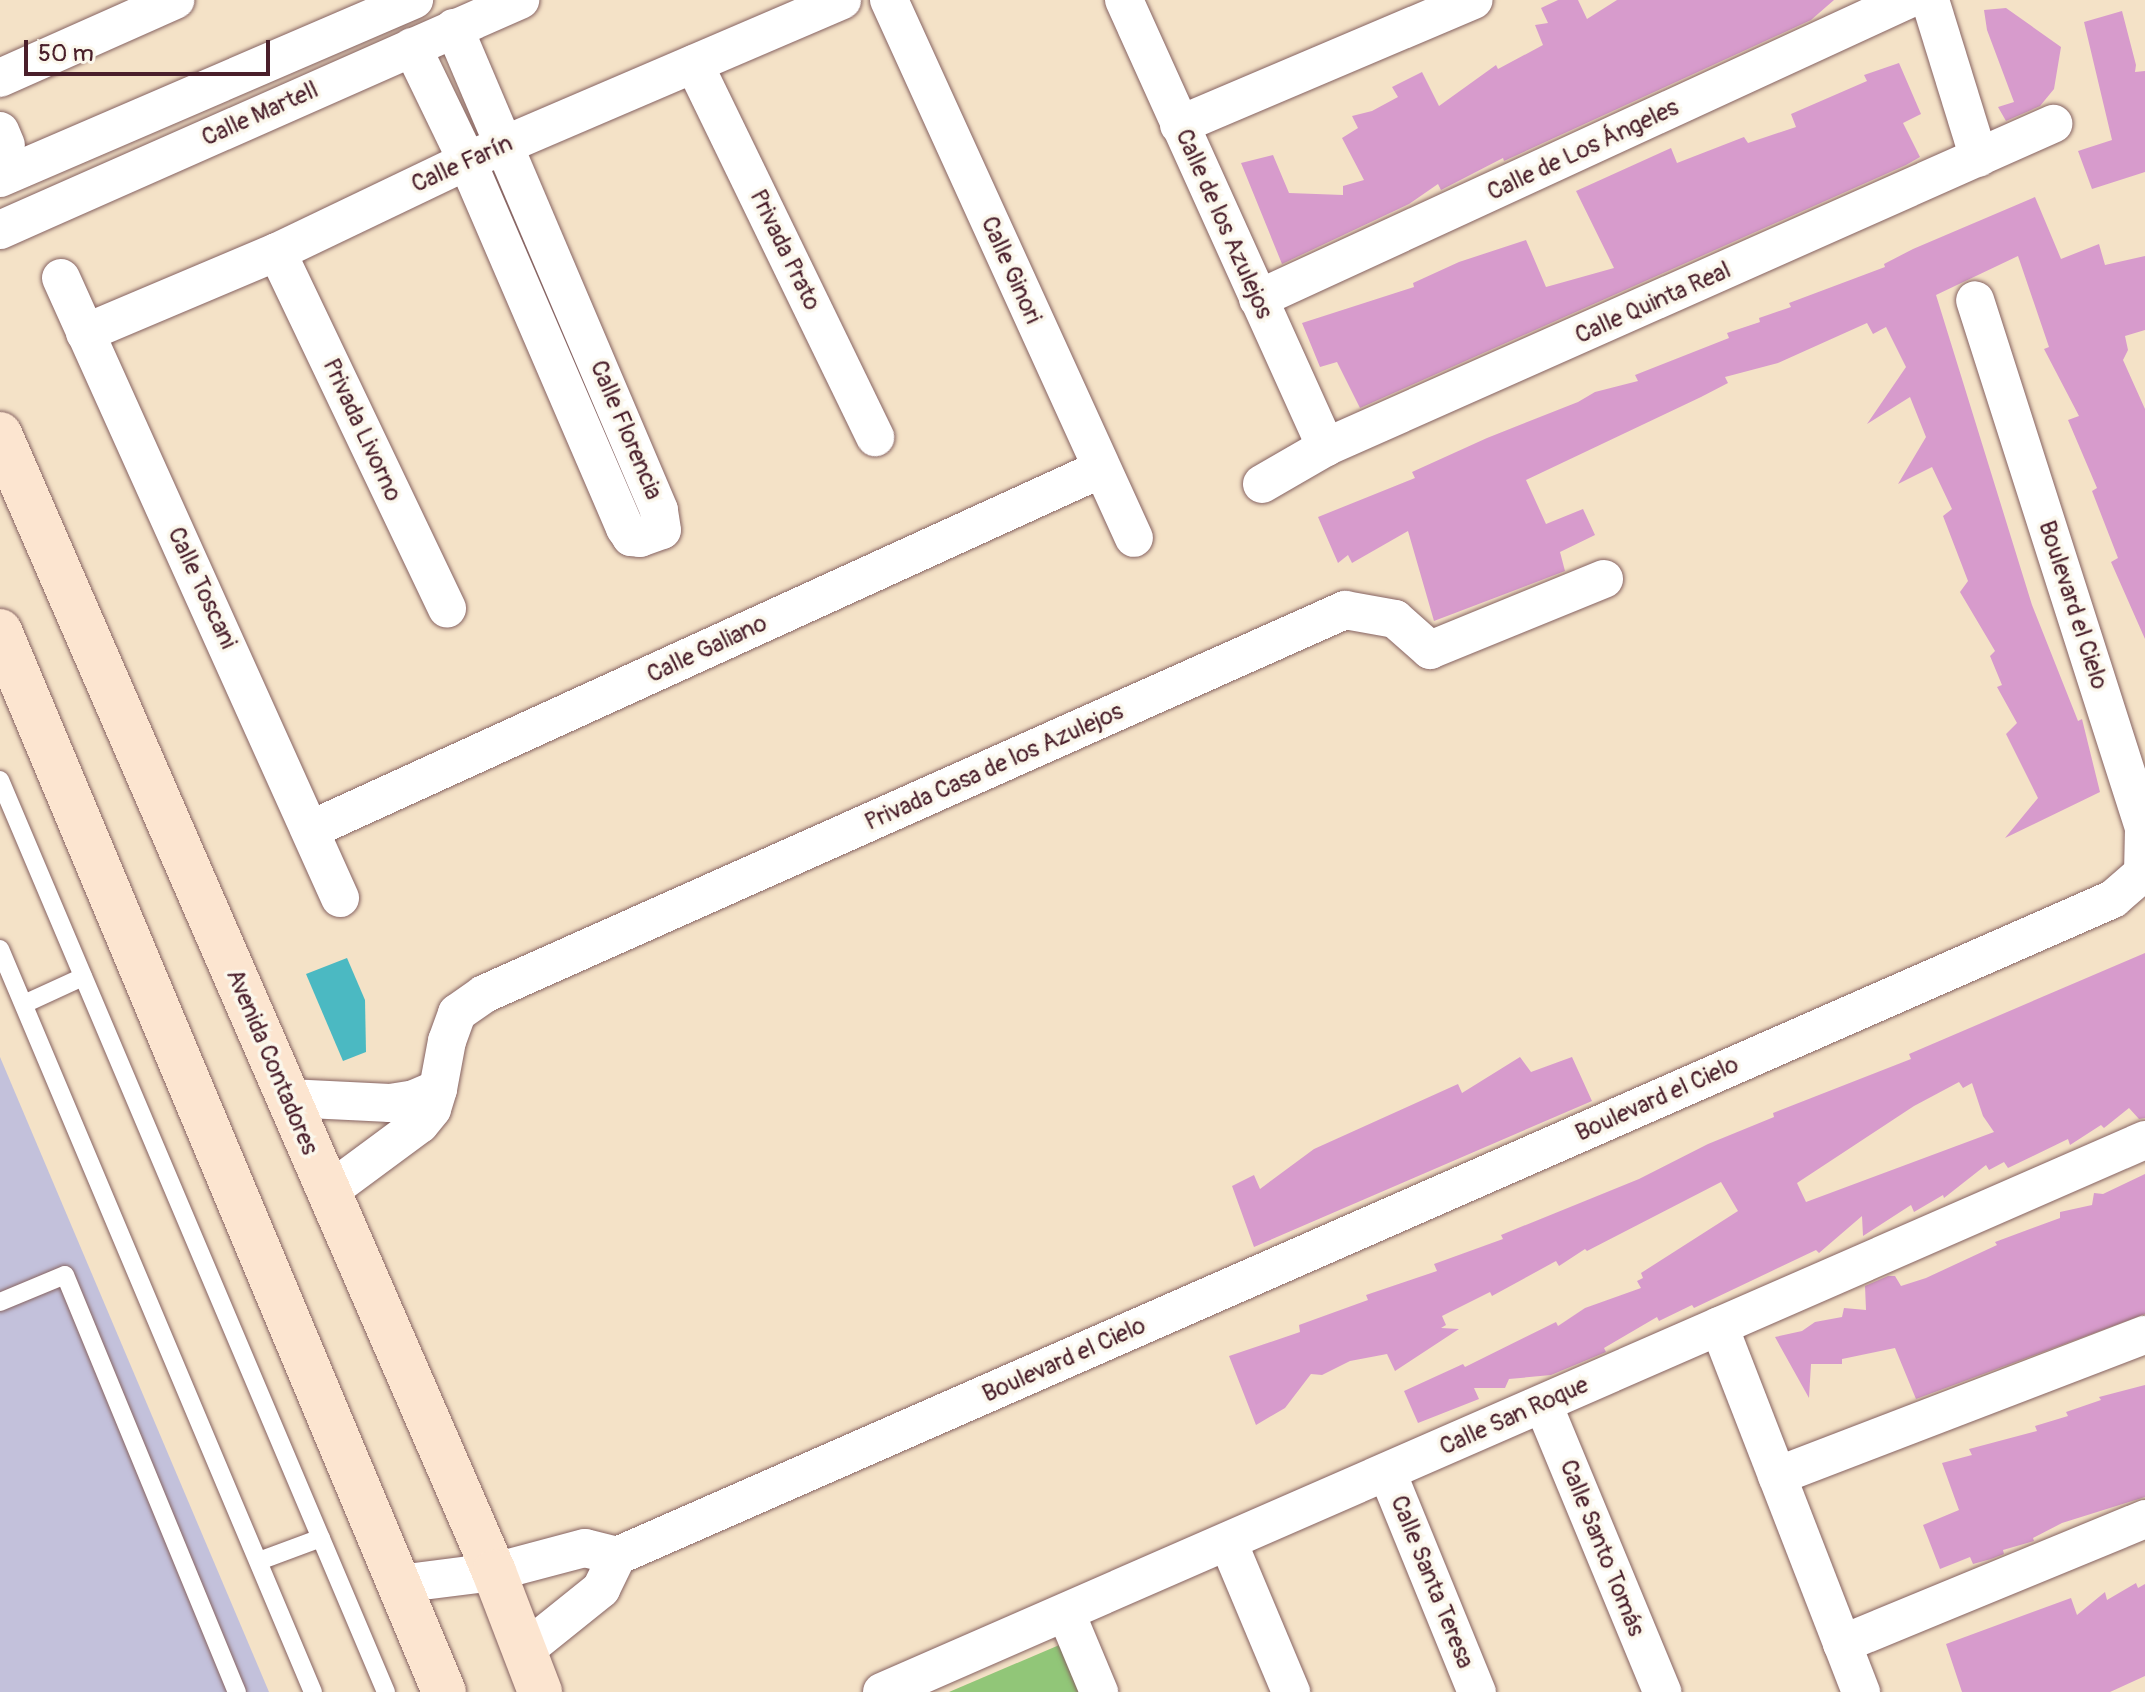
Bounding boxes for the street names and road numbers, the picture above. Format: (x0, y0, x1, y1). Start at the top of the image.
street label: Calle Martell (197, 76, 323, 152)
street label: Calle de Los Ángeles (1483, 93, 1683, 207)
street label: Calle de los Azulejos (1169, 125, 1279, 323)
street label: Calle Farín (407, 129, 517, 199)
street label: Privada Prato (743, 185, 827, 315)
street label: Calle Ginori (975, 212, 1047, 328)
street label: Calle Quinta Real (1571, 256, 1735, 350)
street label: Privada Livorno (316, 354, 408, 506)
street label: Calle Florencia (584, 356, 668, 504)
street label: Boulevard el Cielo (2032, 517, 2114, 693)
street label: Calle Toscani (161, 523, 243, 653)
street label: Calle Galiano (643, 609, 771, 689)
street label: Privada Casa de los Azulejos (860, 697, 1128, 837)
street label: Avenida Contadores (220, 965, 324, 1159)
street label: Boulevard el Cielo (1571, 1050, 1743, 1148)
street label: Boulevard el Cielo (978, 1311, 1150, 1409)
street label: Calle San Roque (1435, 1370, 1593, 1462)
street label: Calle Santo Tomás (1554, 1456, 1650, 1640)
street label: Calle Santa Teresa (1384, 1491, 1480, 1673)

